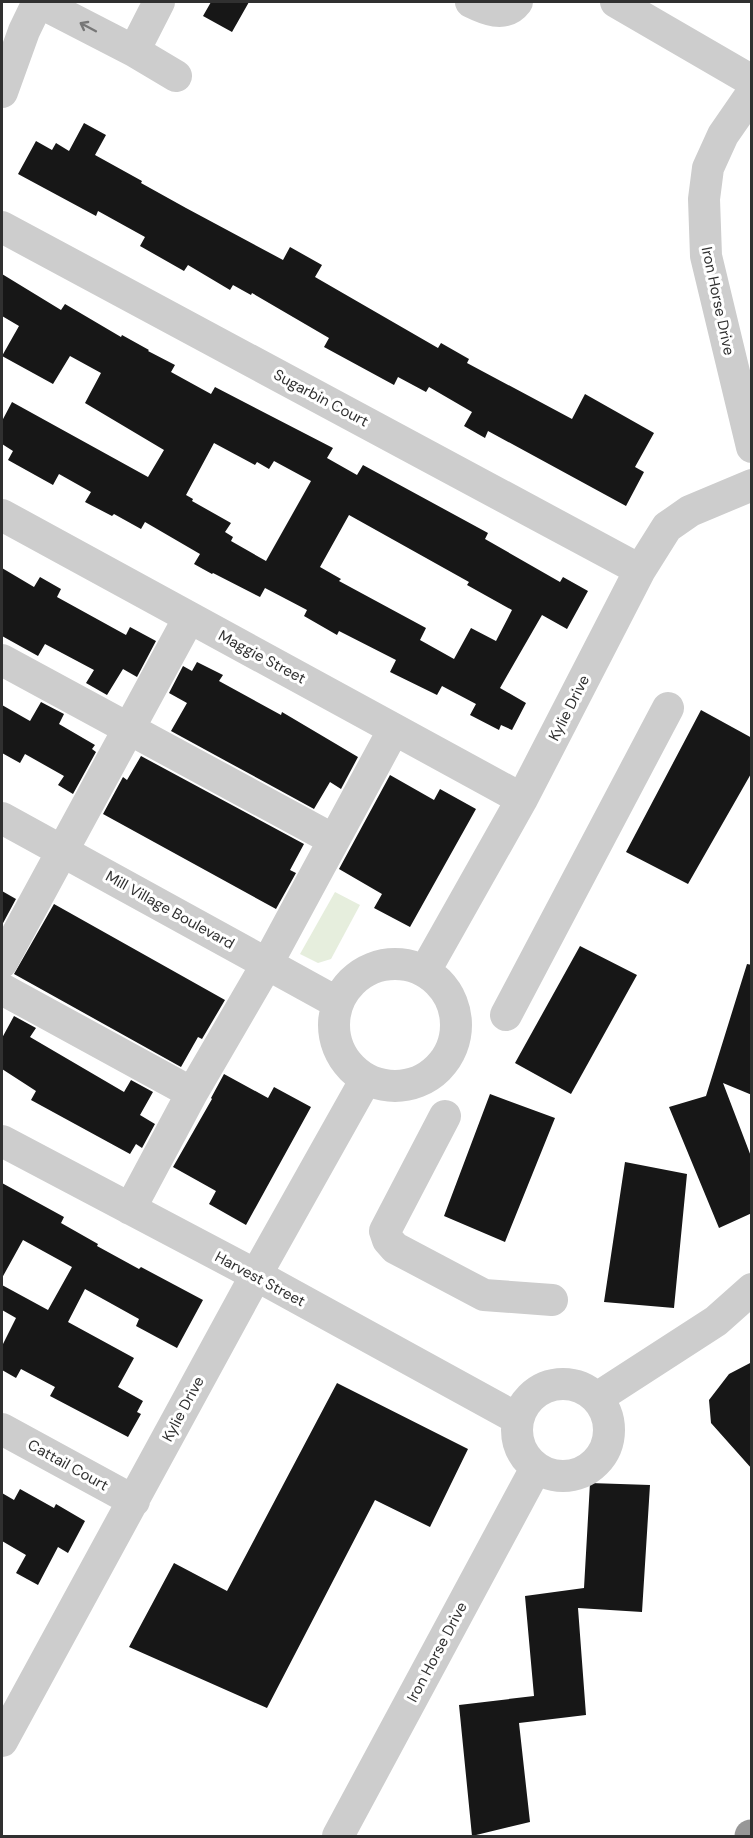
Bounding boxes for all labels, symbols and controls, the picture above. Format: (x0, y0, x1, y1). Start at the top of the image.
one-way arrow (80, 21, 97, 33)
street label: Iron Horse Drive (697, 245, 739, 357)
street label: Sugarbin Court (270, 365, 372, 431)
street label: Maggie Street (215, 626, 309, 688)
street label: Kylie Drive (544, 672, 594, 744)
street label: Mill Village Boulevard (102, 866, 238, 954)
street label: Harvest Street (211, 1247, 309, 1311)
street label: Kylie Drive (157, 1373, 209, 1445)
street label: Cattail Court (24, 1435, 112, 1495)
street label: Iron Horse Drive (402, 1599, 472, 1705)

